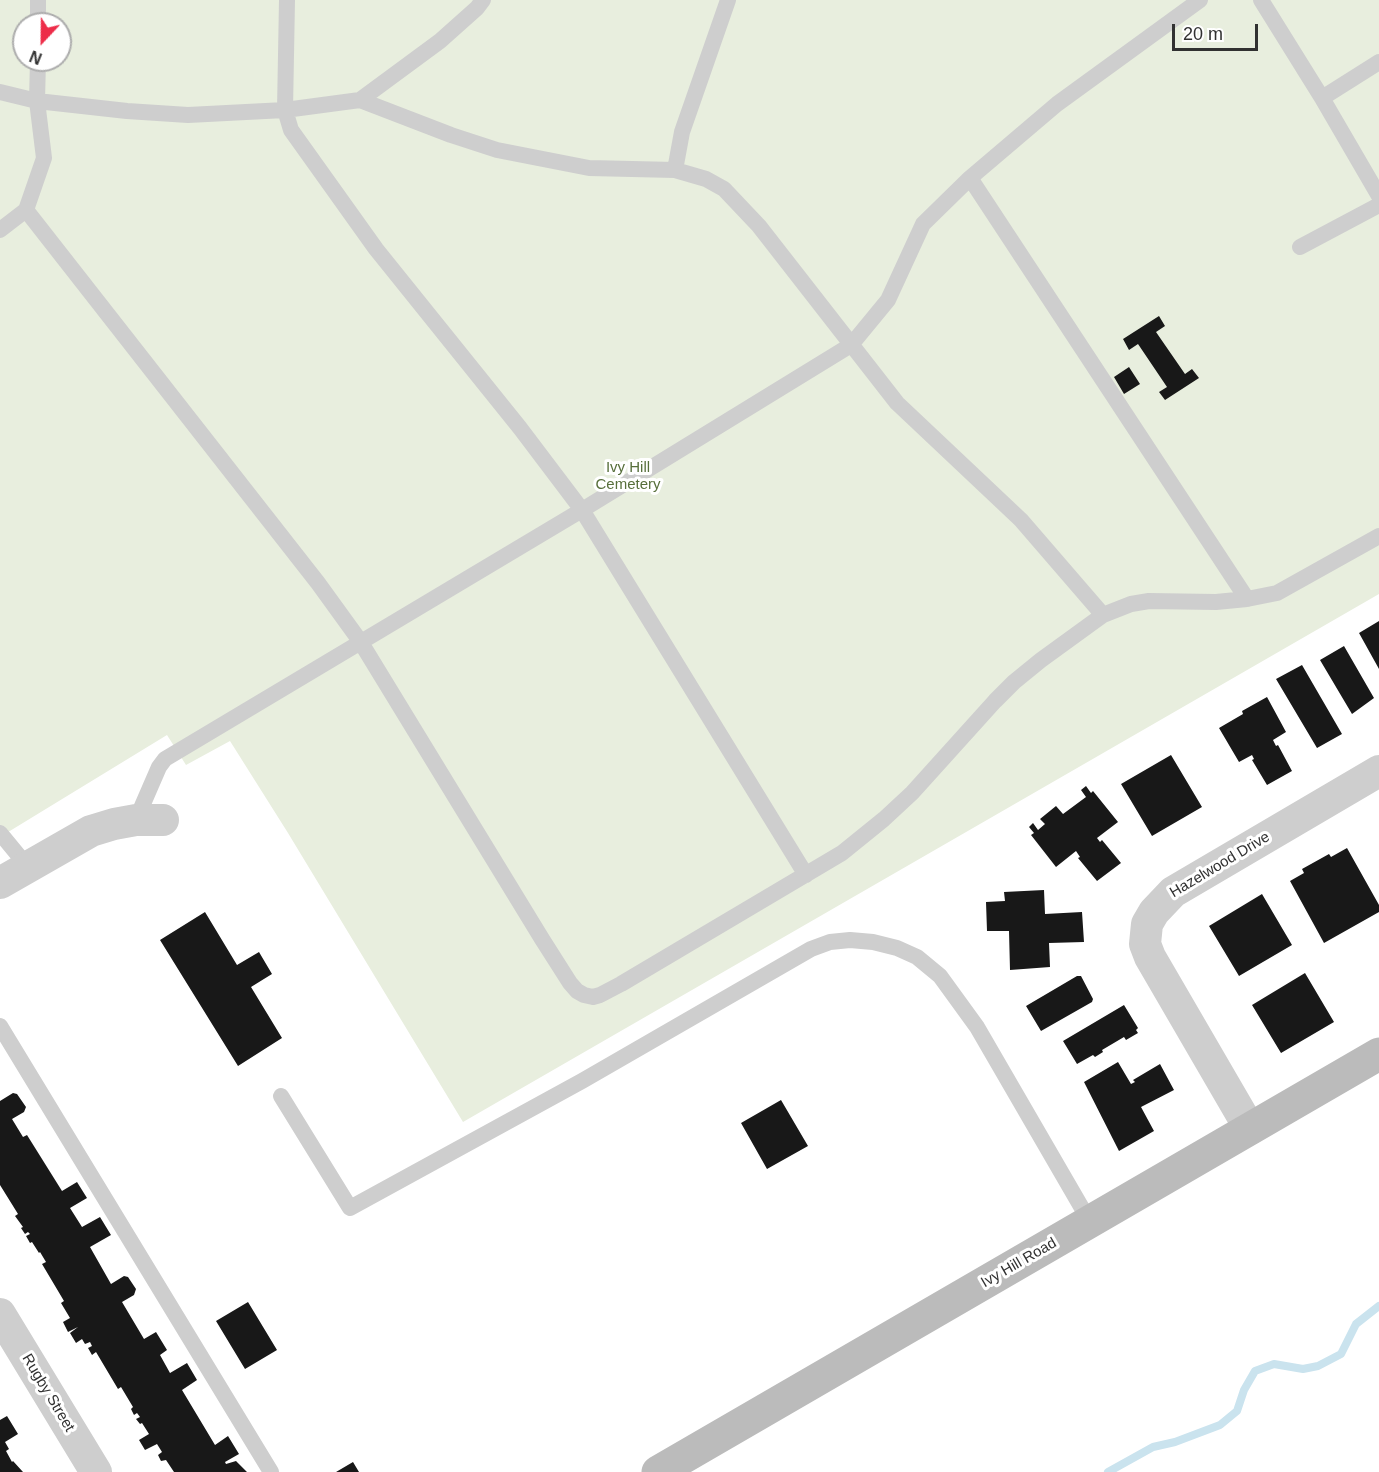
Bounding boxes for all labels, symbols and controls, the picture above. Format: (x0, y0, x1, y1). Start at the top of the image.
north arrow (12, 12, 72, 72)
scale bar (1175, 12, 1260, 50)
text: 20 m (1183, 24, 1223, 44)
text: N (27, 47, 44, 67)
park label: Ivy Hill Cemetery (595, 459, 661, 494)
street label: Hazelwood Drive (1167, 828, 1273, 902)
street label: Ivy Hill Road (978, 1234, 1060, 1292)
street label: Rugby Street (18, 1351, 78, 1435)

